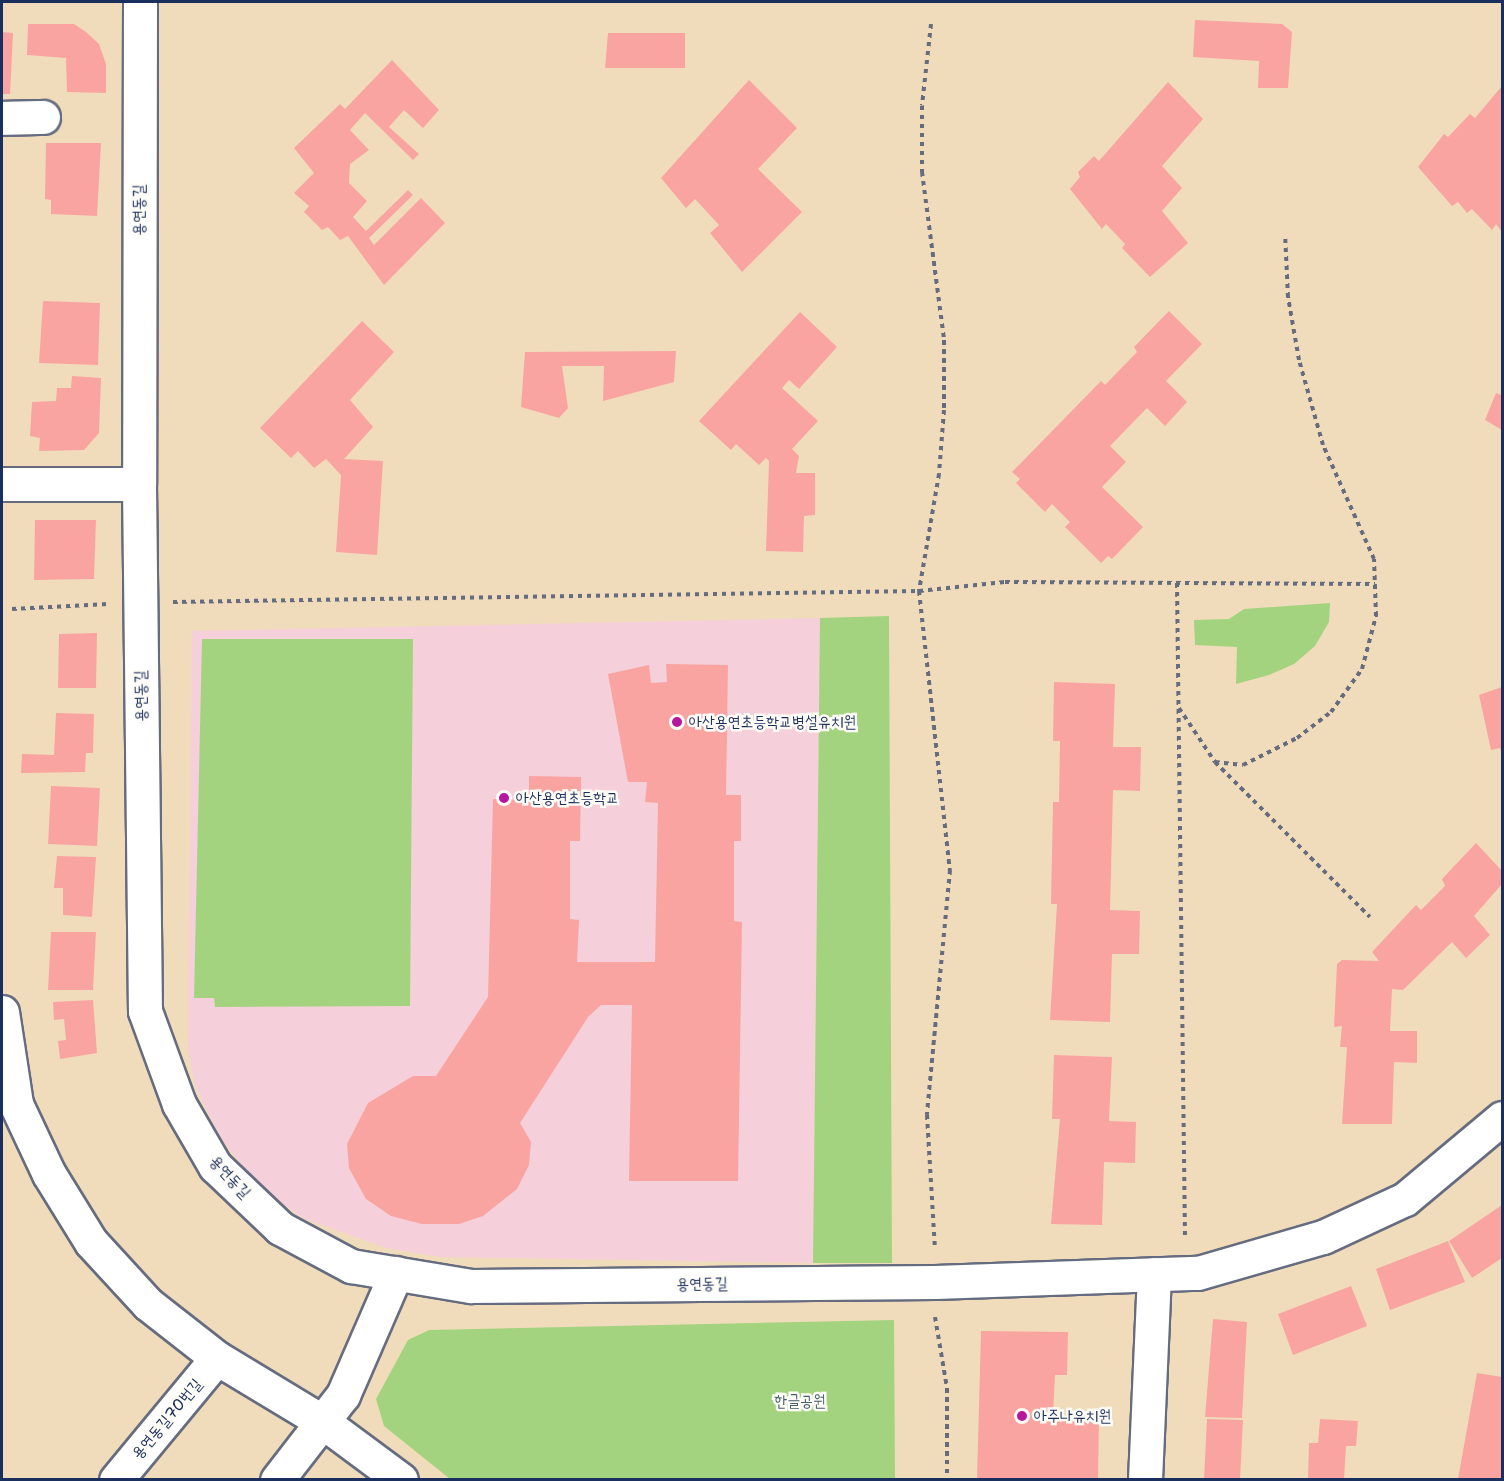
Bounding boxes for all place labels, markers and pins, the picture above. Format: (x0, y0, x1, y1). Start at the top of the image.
place label: 아산용연초등학교병설유치원 (689, 712, 856, 732)
marker: 아산용연초등학교병설유치원 (670, 715, 684, 729)
place label: 아산용연초등학교 (516, 788, 619, 808)
marker: 아산용연초등학교 (497, 791, 511, 805)
place label: 아주나유치원 (1034, 1406, 1111, 1426)
marker: 아주나유치원 (1015, 1409, 1029, 1423)

